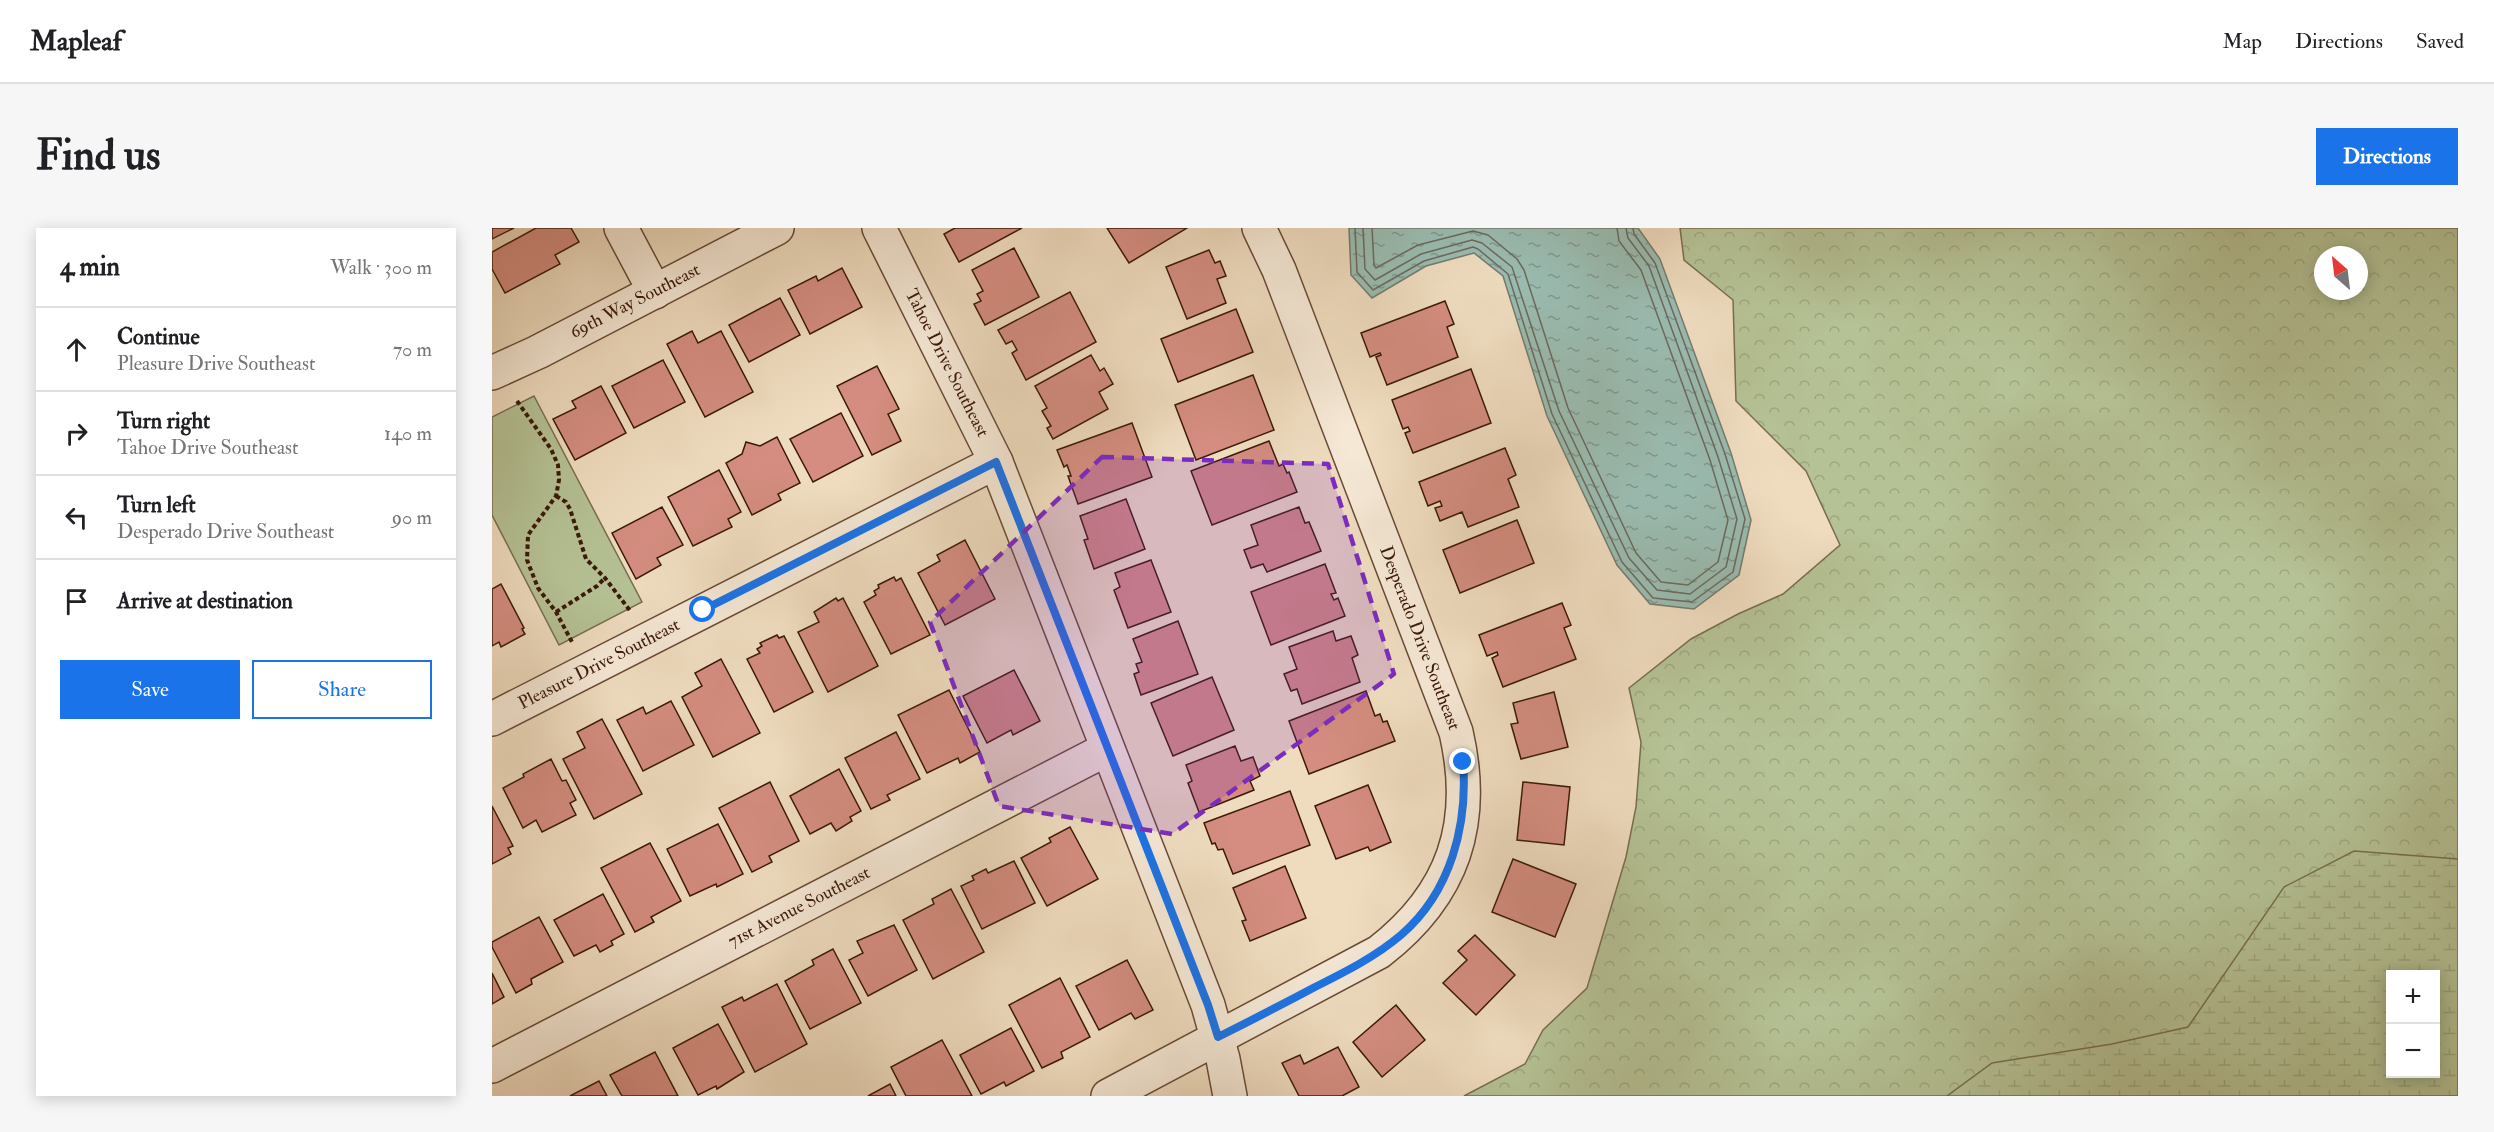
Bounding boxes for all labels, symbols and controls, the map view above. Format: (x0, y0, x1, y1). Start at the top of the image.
text: Mapleaf (30, 24, 122, 59)
text: Map (2222, 28, 2262, 55)
text: Directions (2295, 28, 2383, 55)
text: Saved (2416, 28, 2464, 55)
button: Directions (2316, 128, 2458, 185)
text: Find us (36, 130, 160, 182)
north arrow (2314, 246, 2368, 300)
text: 4 min (60, 251, 120, 283)
text: Walk · 300 m (330, 255, 432, 280)
street label: 69th Way Southeast (566, 258, 704, 344)
street label: Tahoe Drive Southeast (900, 285, 994, 441)
text: Continue (117, 323, 200, 351)
icon: ahead (60, 333, 93, 366)
text: 70 m (393, 337, 432, 362)
text: Pleasure Drive Southeast (117, 351, 315, 376)
text: Turn right (117, 407, 210, 435)
icon: right (60, 417, 93, 450)
text: 140 m (384, 421, 432, 446)
text: Tahoe Drive Southeast (117, 435, 298, 460)
text: Turn left (117, 491, 196, 519)
icon: left (60, 501, 93, 534)
text: 90 m (392, 505, 432, 530)
text: Desperado Drive Southeast (117, 519, 334, 544)
street label: Desperado Drive Southeast (1374, 543, 1466, 734)
icon: arrive (60, 585, 93, 618)
text: Arrive at destination (117, 587, 293, 615)
route start (689, 596, 715, 622)
street label: Pleasure Drive Southeast (514, 613, 684, 715)
button: Save (60, 660, 240, 719)
button: Share (252, 660, 432, 719)
route end (1449, 748, 1475, 774)
street label: 71st Avenue Southeast (724, 861, 874, 953)
map controls (2386, 970, 2440, 1078)
button: + (2386, 970, 2440, 1024)
button: − (2386, 1024, 2440, 1078)

